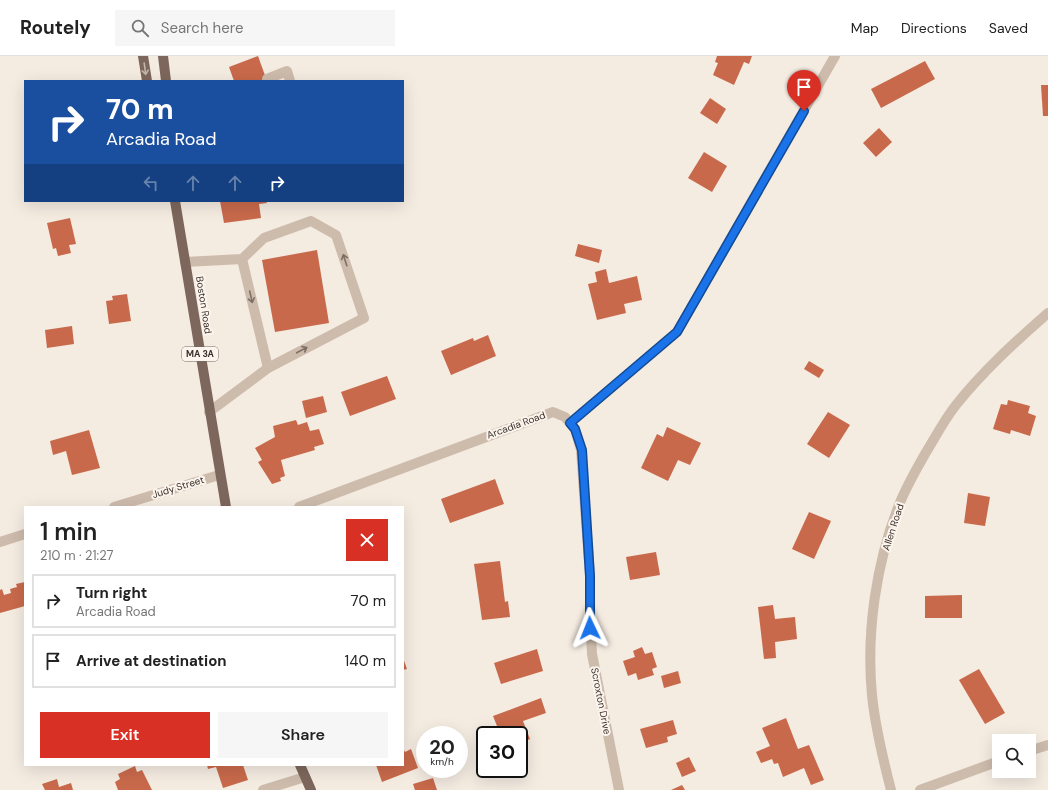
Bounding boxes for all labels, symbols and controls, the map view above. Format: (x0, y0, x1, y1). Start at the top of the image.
search box (115, 10, 395, 46)
text: Routely (20, 15, 91, 40)
icon: search (129, 17, 151, 39)
text: Search here (161, 18, 243, 38)
text: Map (851, 19, 879, 37)
text: Directions (901, 19, 967, 37)
text: Saved (989, 19, 1028, 37)
one-way arrow (141, 62, 149, 75)
pin (787, 70, 821, 111)
icon: arrive (793, 76, 815, 98)
text: 70 m (106, 91, 174, 128)
icon: right (40, 96, 92, 148)
text: Arcadia Road (106, 127, 216, 151)
icon: left (140, 172, 162, 194)
icon: ahead (182, 172, 204, 194)
icon: ahead (224, 172, 246, 194)
icon: right (266, 172, 288, 194)
one-way arrow (340, 255, 348, 267)
street label: Boston Road (193, 275, 215, 335)
one-way arrow (248, 290, 256, 303)
one-way arrow (296, 346, 308, 354)
road number: MA 3A (182, 347, 218, 361)
street label: Arcadia Road (485, 408, 547, 442)
street label: Judy Street (150, 473, 206, 501)
street label: Allen Road (879, 502, 907, 552)
text: 1 min (40, 516, 97, 547)
button: close (346, 519, 388, 561)
text: 210 m · 21:27 (40, 547, 113, 564)
text: Turn right (76, 583, 147, 603)
icon: right (42, 590, 64, 612)
text: 70 m (351, 591, 386, 611)
text: Arcadia Road (76, 603, 156, 620)
position arrow (569, 607, 611, 649)
icon: arrive (42, 650, 64, 672)
text: Arrive at destination (76, 651, 227, 671)
text: 140 m (345, 651, 386, 671)
street label: Scroxton Drive (588, 667, 614, 736)
button: Exit (40, 712, 210, 758)
button: Share (218, 712, 388, 758)
speed limit sign: 30 (476, 726, 528, 778)
text: 20 (429, 734, 455, 760)
map controls (992, 734, 1036, 778)
button: search (992, 734, 1036, 778)
text: km/h (430, 755, 454, 768)

